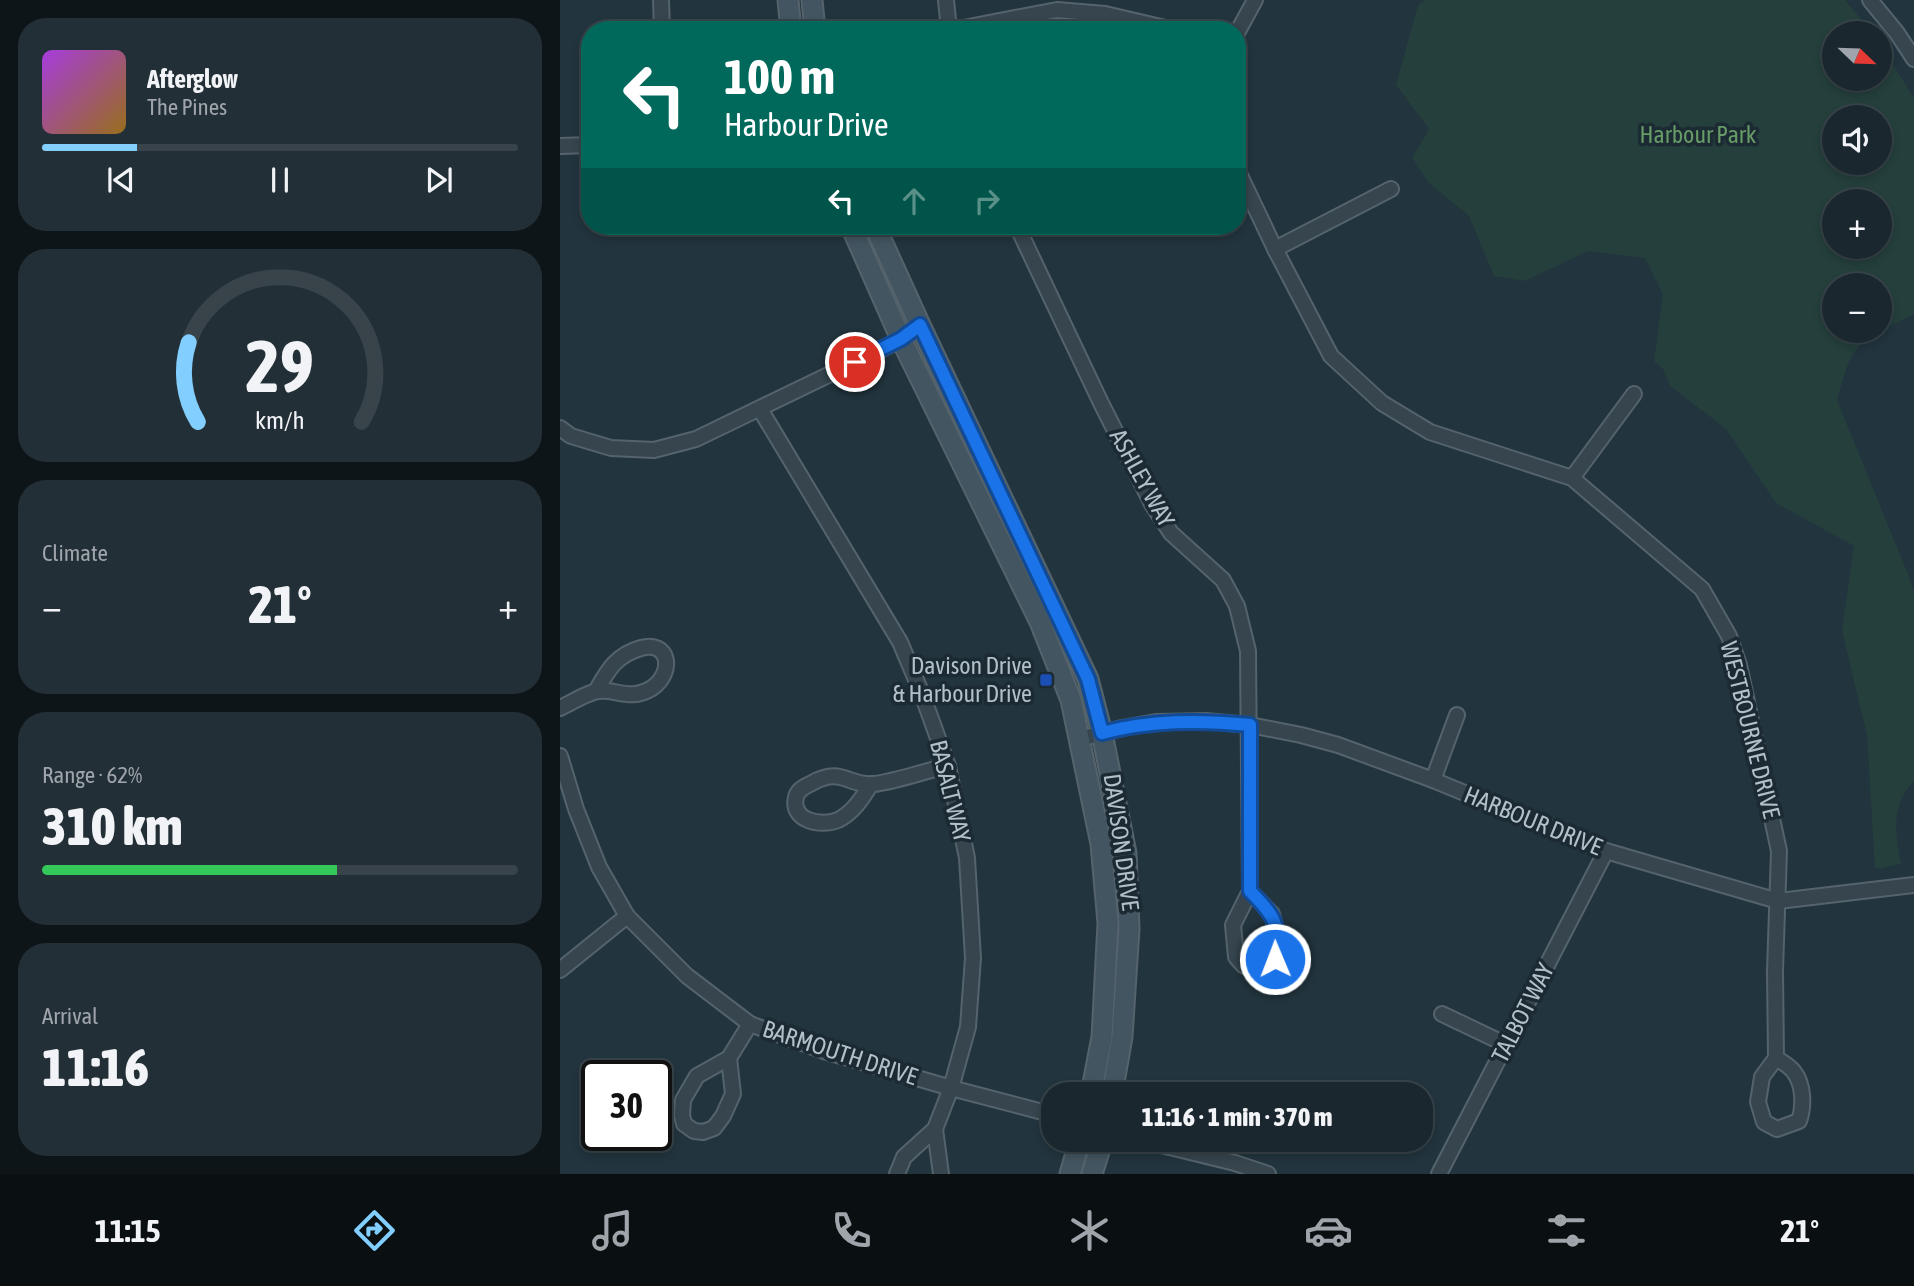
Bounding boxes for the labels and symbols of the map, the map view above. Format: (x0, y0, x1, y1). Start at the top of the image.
north arrow (1822, 21, 1892, 91)
park label: Harbour Park (1640, 121, 1757, 148)
pin (825, 332, 885, 392)
street label: ASHLEY WAY (1105, 424, 1180, 532)
street label: WESTBOURNE DRIVE (1715, 639, 1785, 821)
place label: Davison Drive & Harbour Drive (893, 652, 1032, 707)
marker: Davison Drive & Harbour Drive (1038, 672, 1054, 688)
street label: BASALT WAY (925, 737, 976, 845)
street label: DAVISON DRIVE (1099, 772, 1144, 912)
street label: HARBOUR DRIVE (1460, 781, 1606, 860)
position arrow (1238, 922, 1312, 996)
street label: TALBOT WAY (1486, 958, 1559, 1067)
street label: BARMOUTH DRIVE (760, 1015, 921, 1090)
speed limit sign: 30 (581, 1060, 672, 1151)

